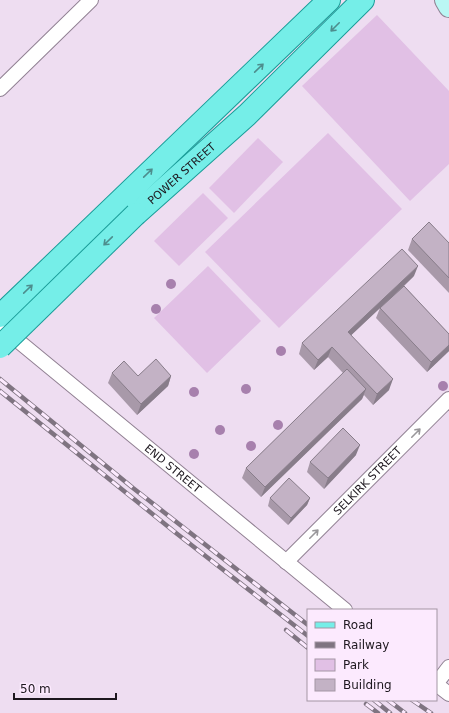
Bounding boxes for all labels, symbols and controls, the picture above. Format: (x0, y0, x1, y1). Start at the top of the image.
one-way arrow (330, 23, 340, 32)
one-way arrow (254, 63, 264, 72)
street label: POWER STREET (145, 140, 218, 207)
one-way arrow (143, 168, 153, 178)
one-way arrow (103, 236, 113, 246)
one-way arrow (23, 284, 33, 294)
one-way arrow (411, 428, 421, 438)
street label: END STREET (142, 441, 204, 496)
street label: SELKIRK STREET (331, 444, 404, 517)
one-way arrow (309, 529, 319, 539)
legend (307, 609, 437, 701)
text: Road (343, 618, 373, 632)
text: Railway (343, 638, 389, 652)
text: Park (343, 658, 369, 672)
scale bar (14, 675, 116, 701)
text: Building (343, 678, 392, 692)
text: 50 m (20, 682, 51, 696)

